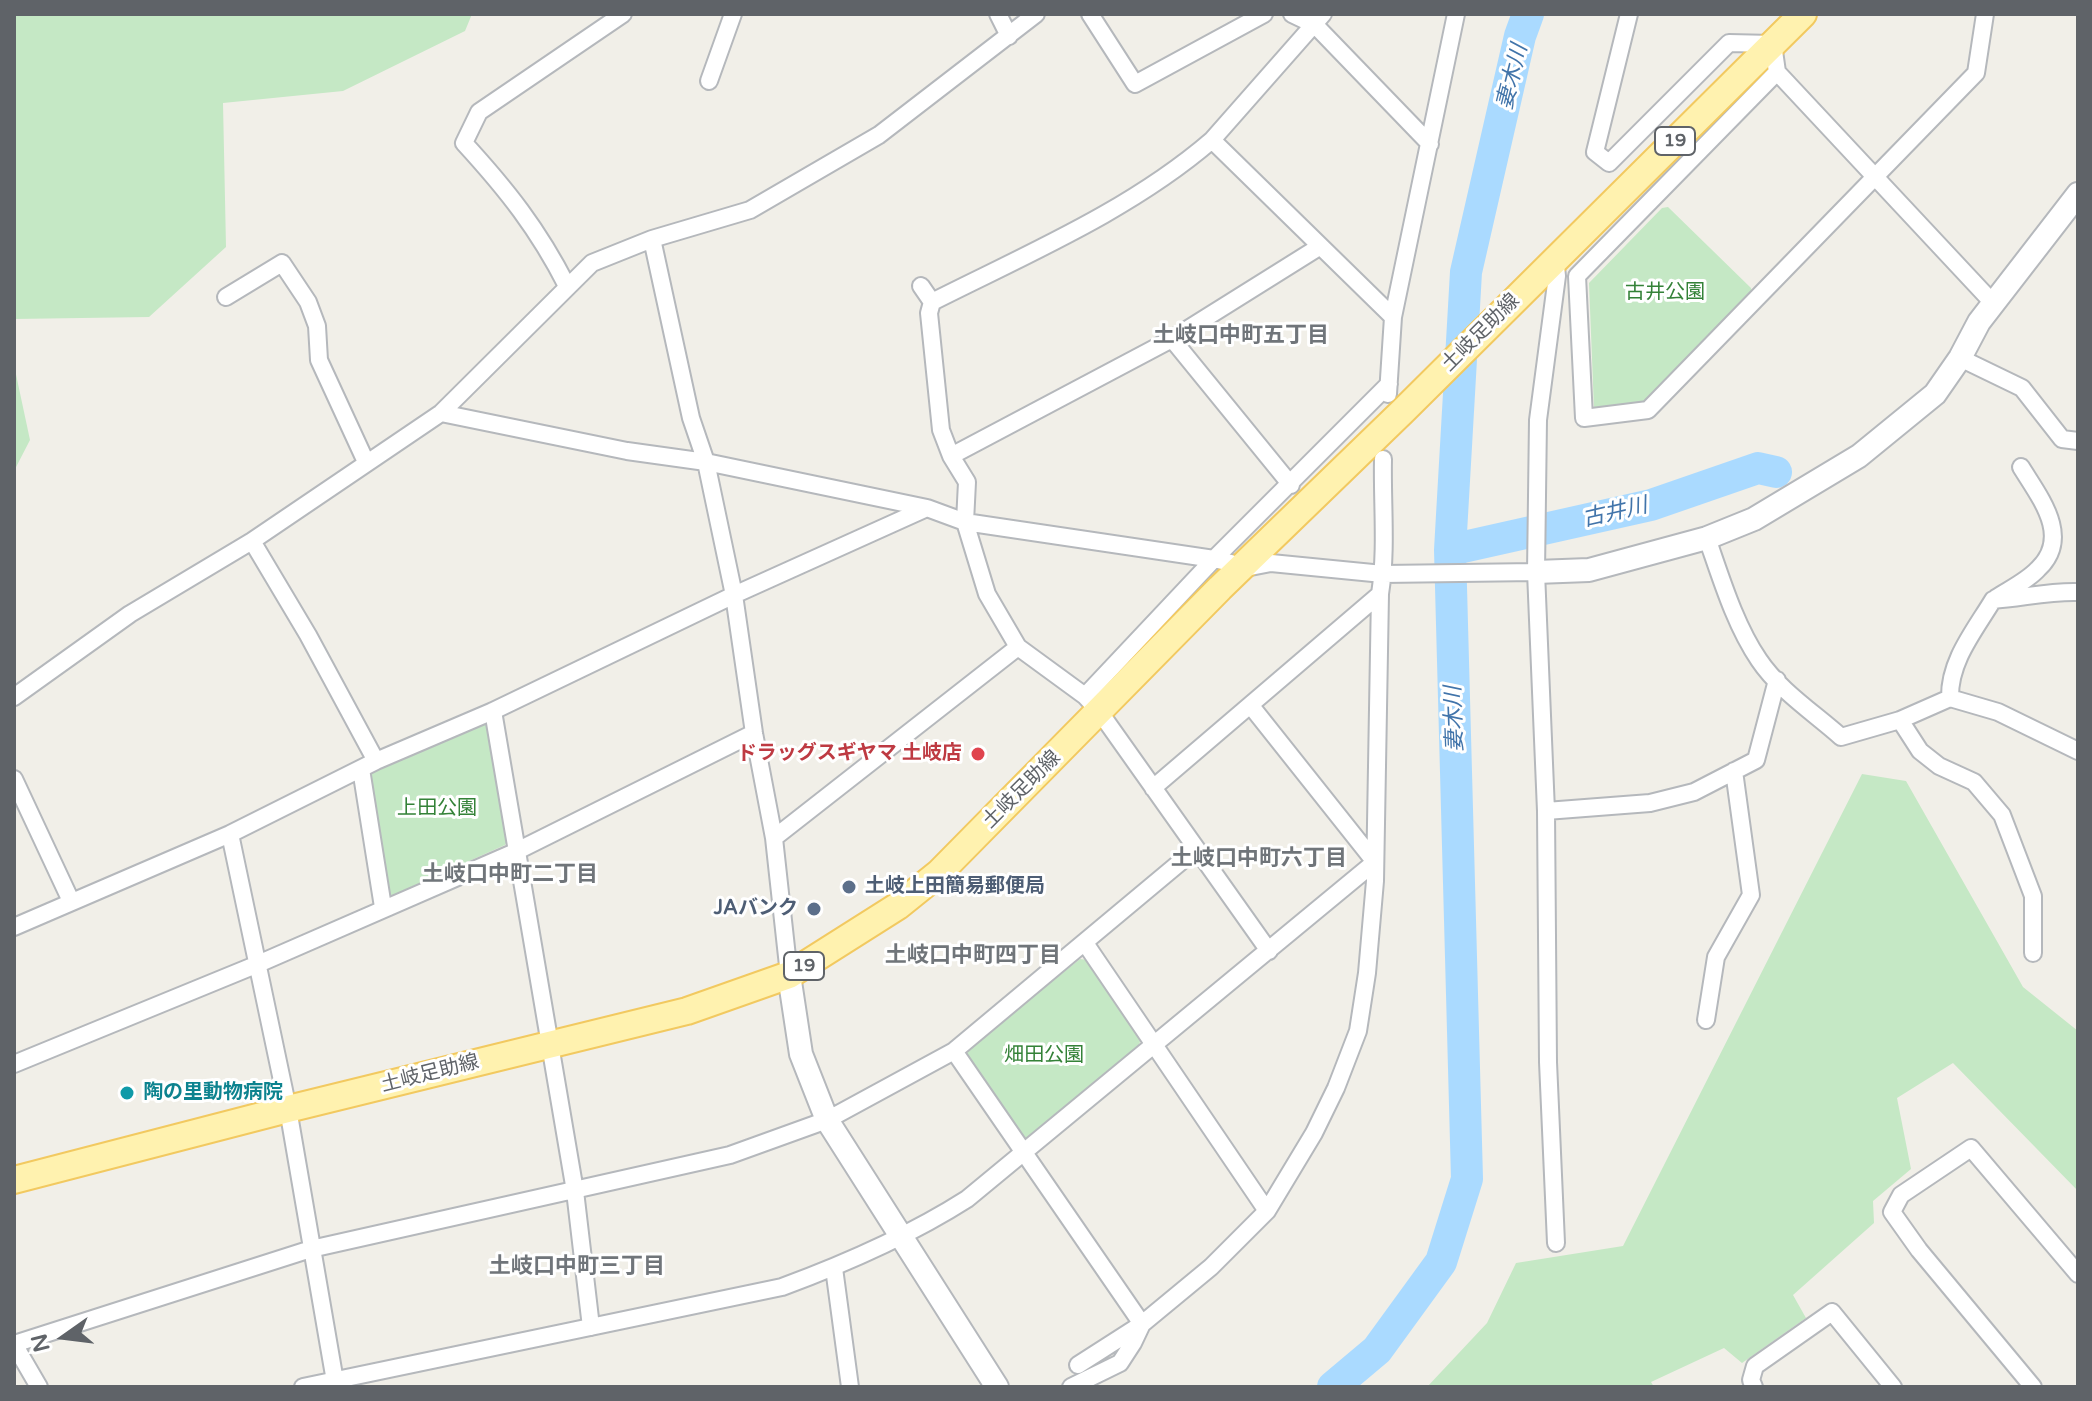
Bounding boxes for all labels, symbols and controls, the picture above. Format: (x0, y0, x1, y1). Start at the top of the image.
water label: 妻木川 (1492, 42, 1534, 112)
road number: 19 (1655, 127, 1695, 155)
park label: 古井公園 (1625, 281, 1705, 305)
street label: 土岐足助線 (1437, 289, 1525, 377)
district label: 土岐口中町五丁目 (1153, 323, 1329, 349)
water label: 古井川 (1580, 493, 1650, 533)
water label: 妻木川 (1441, 686, 1469, 752)
place label: ドラッグスギヤマ 土岐店 (737, 742, 962, 766)
marker: ドラッグスギヤマ 土岐店 (969, 745, 987, 763)
street label: 土岐足助線 (978, 746, 1066, 834)
park label: 上田公園 (397, 797, 477, 821)
district label: 土岐口中町六丁目 (1171, 846, 1347, 872)
district label: 土岐口中町二丁目 (422, 862, 598, 888)
place label: 土岐上田簡易郵便局 (865, 875, 1045, 899)
marker: 土岐上田簡易郵便局 (840, 878, 858, 896)
place label: JAバンク (714, 897, 798, 921)
marker: JAバンク (805, 900, 823, 918)
district label: 土岐口中町四丁目 (885, 943, 1061, 969)
road number: 19 (784, 952, 824, 980)
park label: 畑田公園 (1004, 1044, 1084, 1068)
street label: 土岐足助線 (379, 1050, 481, 1098)
place label: 陶の里動物病院 (143, 1081, 283, 1105)
marker: 陶の里動物病院 (118, 1084, 136, 1102)
district label: 土岐口中町三丁目 (489, 1254, 665, 1280)
north arrow (24, 1297, 104, 1377)
text: N (26, 1331, 55, 1355)

